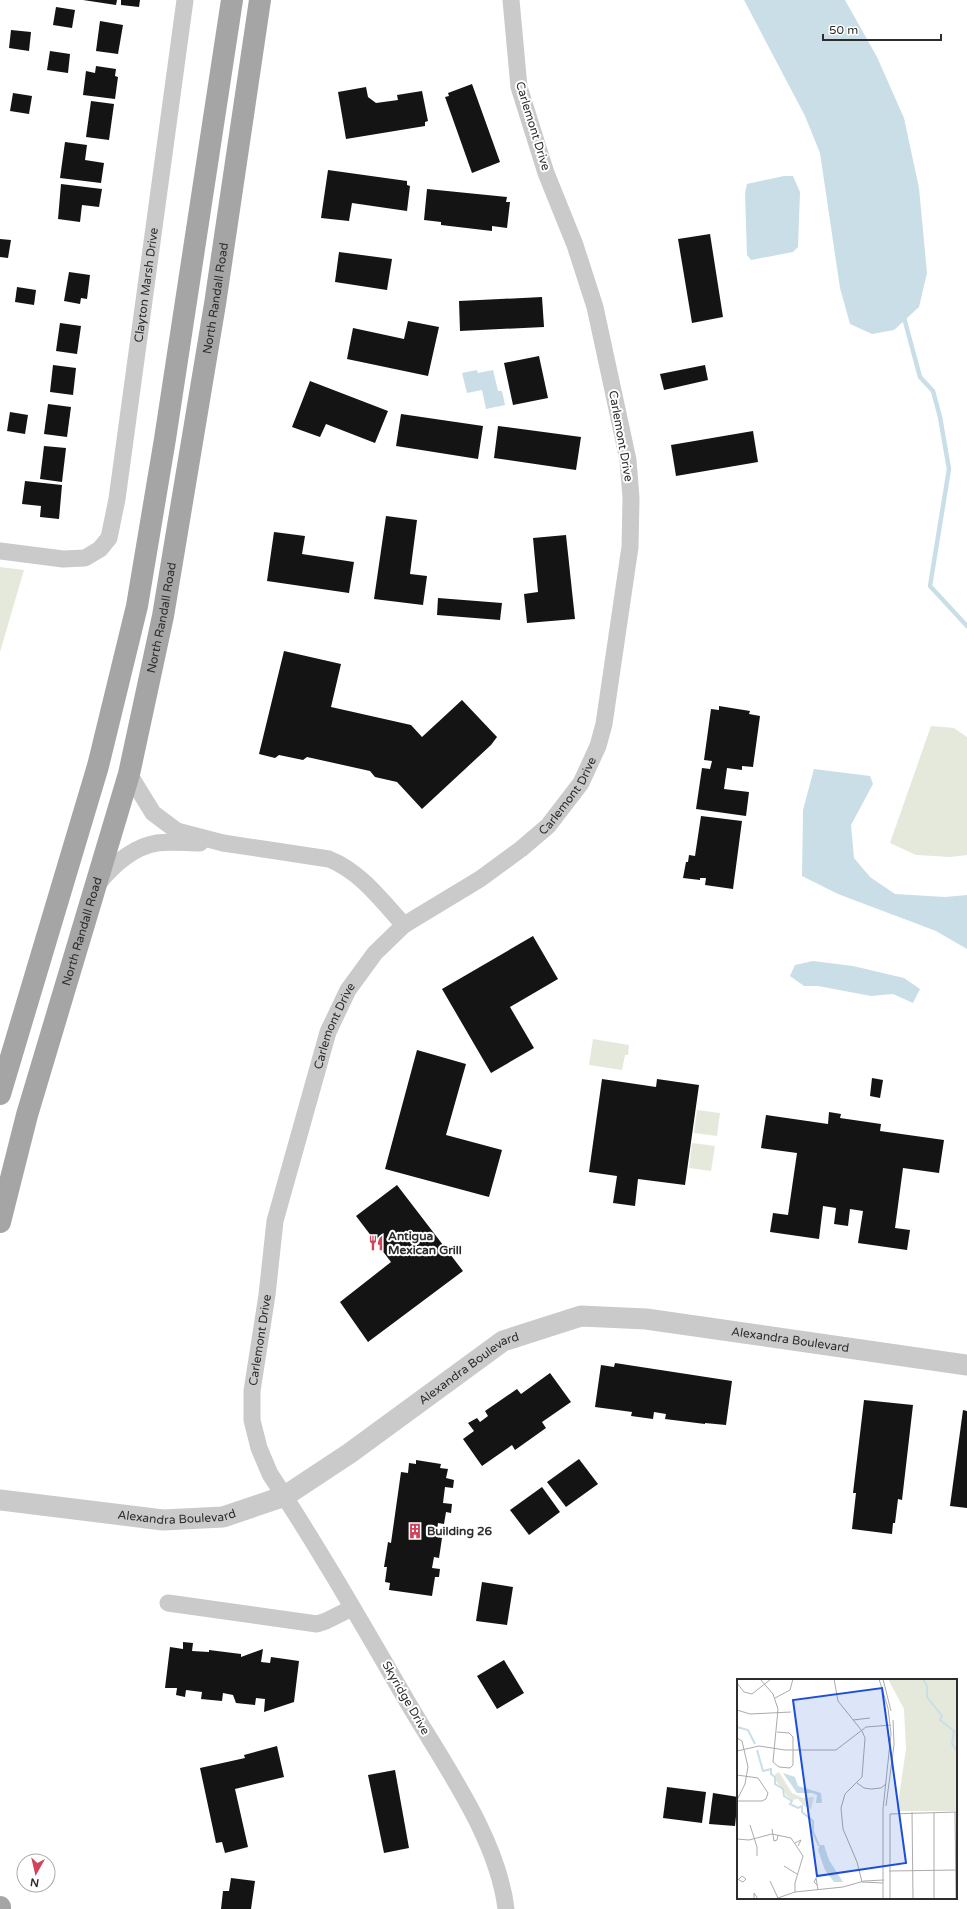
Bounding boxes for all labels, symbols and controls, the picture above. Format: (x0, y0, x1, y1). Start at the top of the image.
scale bar (823, 16, 941, 42)
text: 50 m (829, 23, 858, 37)
street label: Carlemont Drive (513, 80, 553, 172)
street label: Clayton Marsh Drive (131, 227, 161, 343)
street label: North Randall Road (200, 242, 231, 355)
street label: Carlemont Drive (606, 389, 636, 483)
street label: North Randall Road (144, 561, 179, 674)
street label: Carlemont Drive (536, 754, 599, 838)
street label: North Randall Road (59, 875, 105, 987)
street label: Carlemont Drive (311, 980, 358, 1071)
place label: Antigua Mexican Grill (388, 1229, 462, 1257)
restaurant icon: Antigua Mexican Grill (367, 1234, 385, 1252)
street label: Carlemont Drive (246, 1293, 274, 1387)
street label: Alexandra Boulevard (730, 1324, 850, 1355)
street label: Alexandra Boulevard (416, 1329, 521, 1407)
street label: Alexandra Boulevard (117, 1506, 238, 1527)
building icon: Building 26 (406, 1522, 424, 1540)
place label: Building 26 (427, 1524, 493, 1539)
street label: Skyridge Drive (379, 1659, 433, 1737)
inset map (737, 1679, 957, 1899)
north arrow (16, 1853, 56, 1893)
text: N (29, 1875, 40, 1889)

